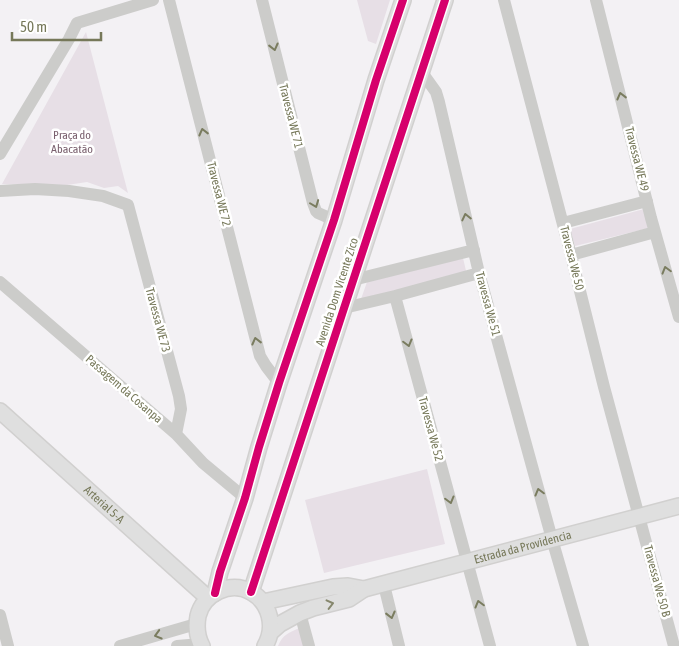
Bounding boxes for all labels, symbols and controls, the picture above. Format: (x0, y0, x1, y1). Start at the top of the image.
scale bar (12, 10, 101, 42)
text: 50 m (20, 18, 47, 35)
one-way arrow (268, 43, 279, 52)
street label: Travessa WE 71 (276, 82, 306, 150)
one-way arrow (616, 93, 626, 101)
street label: Travessa WE 49 (622, 125, 652, 193)
park label: Praça do Abacatão (51, 128, 93, 156)
one-way arrow (198, 128, 209, 137)
street label: Travessa WE 72 (204, 160, 234, 228)
one-way arrow (309, 199, 319, 208)
one-way arrow (461, 212, 472, 221)
street label: Travessa We 50 (557, 224, 587, 292)
street label: Avenida Dom Vicente Zico (313, 236, 361, 348)
one-way arrow (661, 266, 672, 275)
street label: Travessa We 51 (473, 270, 503, 338)
street label: Travessa WE 73 (143, 286, 173, 354)
one-way arrow (251, 336, 262, 345)
one-way arrow (402, 339, 413, 348)
street label: Passagem da Cosanpa (83, 352, 165, 426)
street label: Travessa We 52 (416, 395, 446, 463)
street label: Arterial 5-A (81, 483, 127, 526)
one-way arrow (535, 489, 545, 497)
one-way arrow (445, 496, 455, 504)
street label: Estrada da Providencia (472, 528, 573, 567)
street label: Travessa We 50 B (641, 544, 673, 619)
one-way arrow (326, 599, 335, 610)
one-way arrow (474, 601, 484, 609)
one-way arrow (386, 611, 396, 619)
one-way arrow (154, 629, 163, 639)

